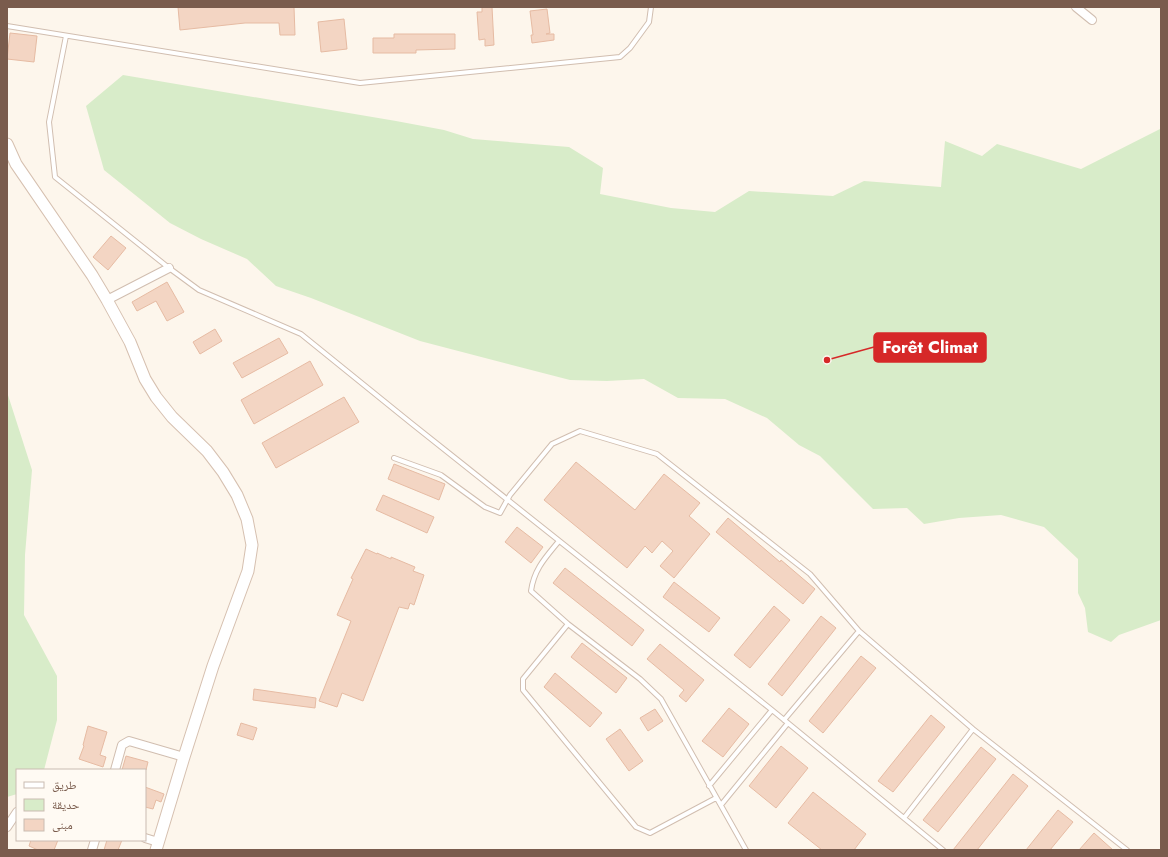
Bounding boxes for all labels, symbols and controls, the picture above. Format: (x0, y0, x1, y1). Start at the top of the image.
callout: Forêt Climat (874, 333, 986, 362)
text: Forêt Climat (882, 335, 978, 359)
legend (16, 769, 146, 841)
text: طريق (52, 776, 77, 794)
text: حديقة (52, 796, 80, 814)
text: مبنى (52, 816, 73, 834)

